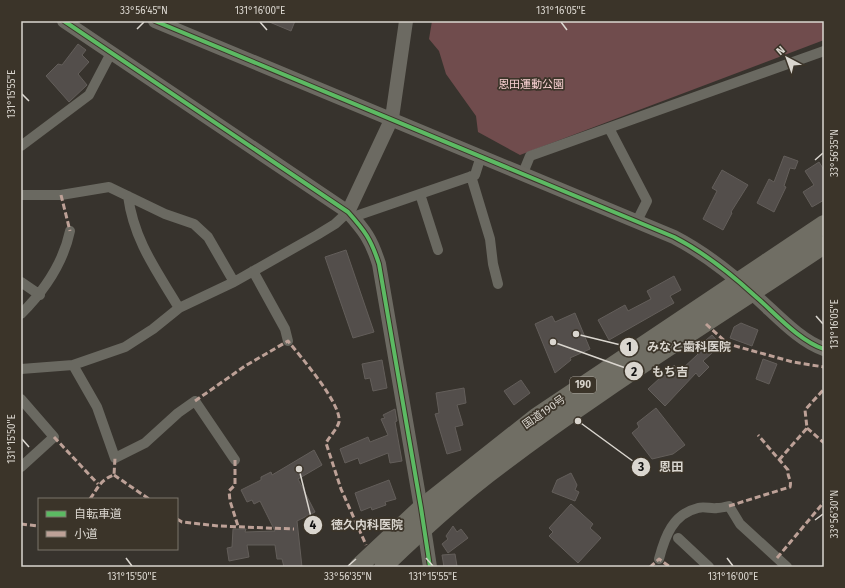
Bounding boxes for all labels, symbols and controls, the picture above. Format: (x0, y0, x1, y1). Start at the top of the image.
text: 33°56'45"N (120, 5, 168, 17)
text: 131°16'00"E (235, 5, 285, 17)
text: 131°16'05"E (536, 5, 586, 17)
north arrow (767, 38, 807, 78)
text: N (774, 44, 788, 58)
text: 131°15'55"E (6, 70, 18, 118)
park label: 恩田運動公園 (498, 78, 564, 91)
text: 33°56'35"N (829, 129, 841, 177)
text: 131°16'05"E (829, 299, 841, 349)
callout: みなと歯科医院 (619, 335, 739, 359)
text: 1 (626, 340, 632, 354)
text: みなと歯科医院 (647, 340, 731, 354)
callout: もち吉 (624, 359, 696, 383)
text: 2 (631, 365, 637, 379)
text: もち吉 (652, 365, 688, 379)
road number: 190 (570, 377, 596, 393)
street label: 国道190号 (520, 392, 568, 432)
text: 131°15'50"E (6, 414, 18, 464)
callout: 恩田 (631, 455, 691, 479)
text: 3 (637, 460, 644, 474)
text: 恩田 (659, 460, 683, 474)
text: 33°56'30"N (829, 490, 841, 538)
legend (38, 498, 178, 550)
text: 自転車道 (74, 507, 122, 521)
callout: 徳久内科医院 (303, 513, 411, 537)
text: 4 (310, 518, 317, 532)
text: 徳久内科医院 (331, 518, 403, 532)
text: 小道 (74, 527, 98, 541)
text: 131°15'50"E (107, 571, 157, 583)
text: 33°56'35"N (324, 571, 372, 583)
text: 131°15'55"E (409, 571, 457, 583)
text: 131°16'00"E (708, 571, 758, 583)

